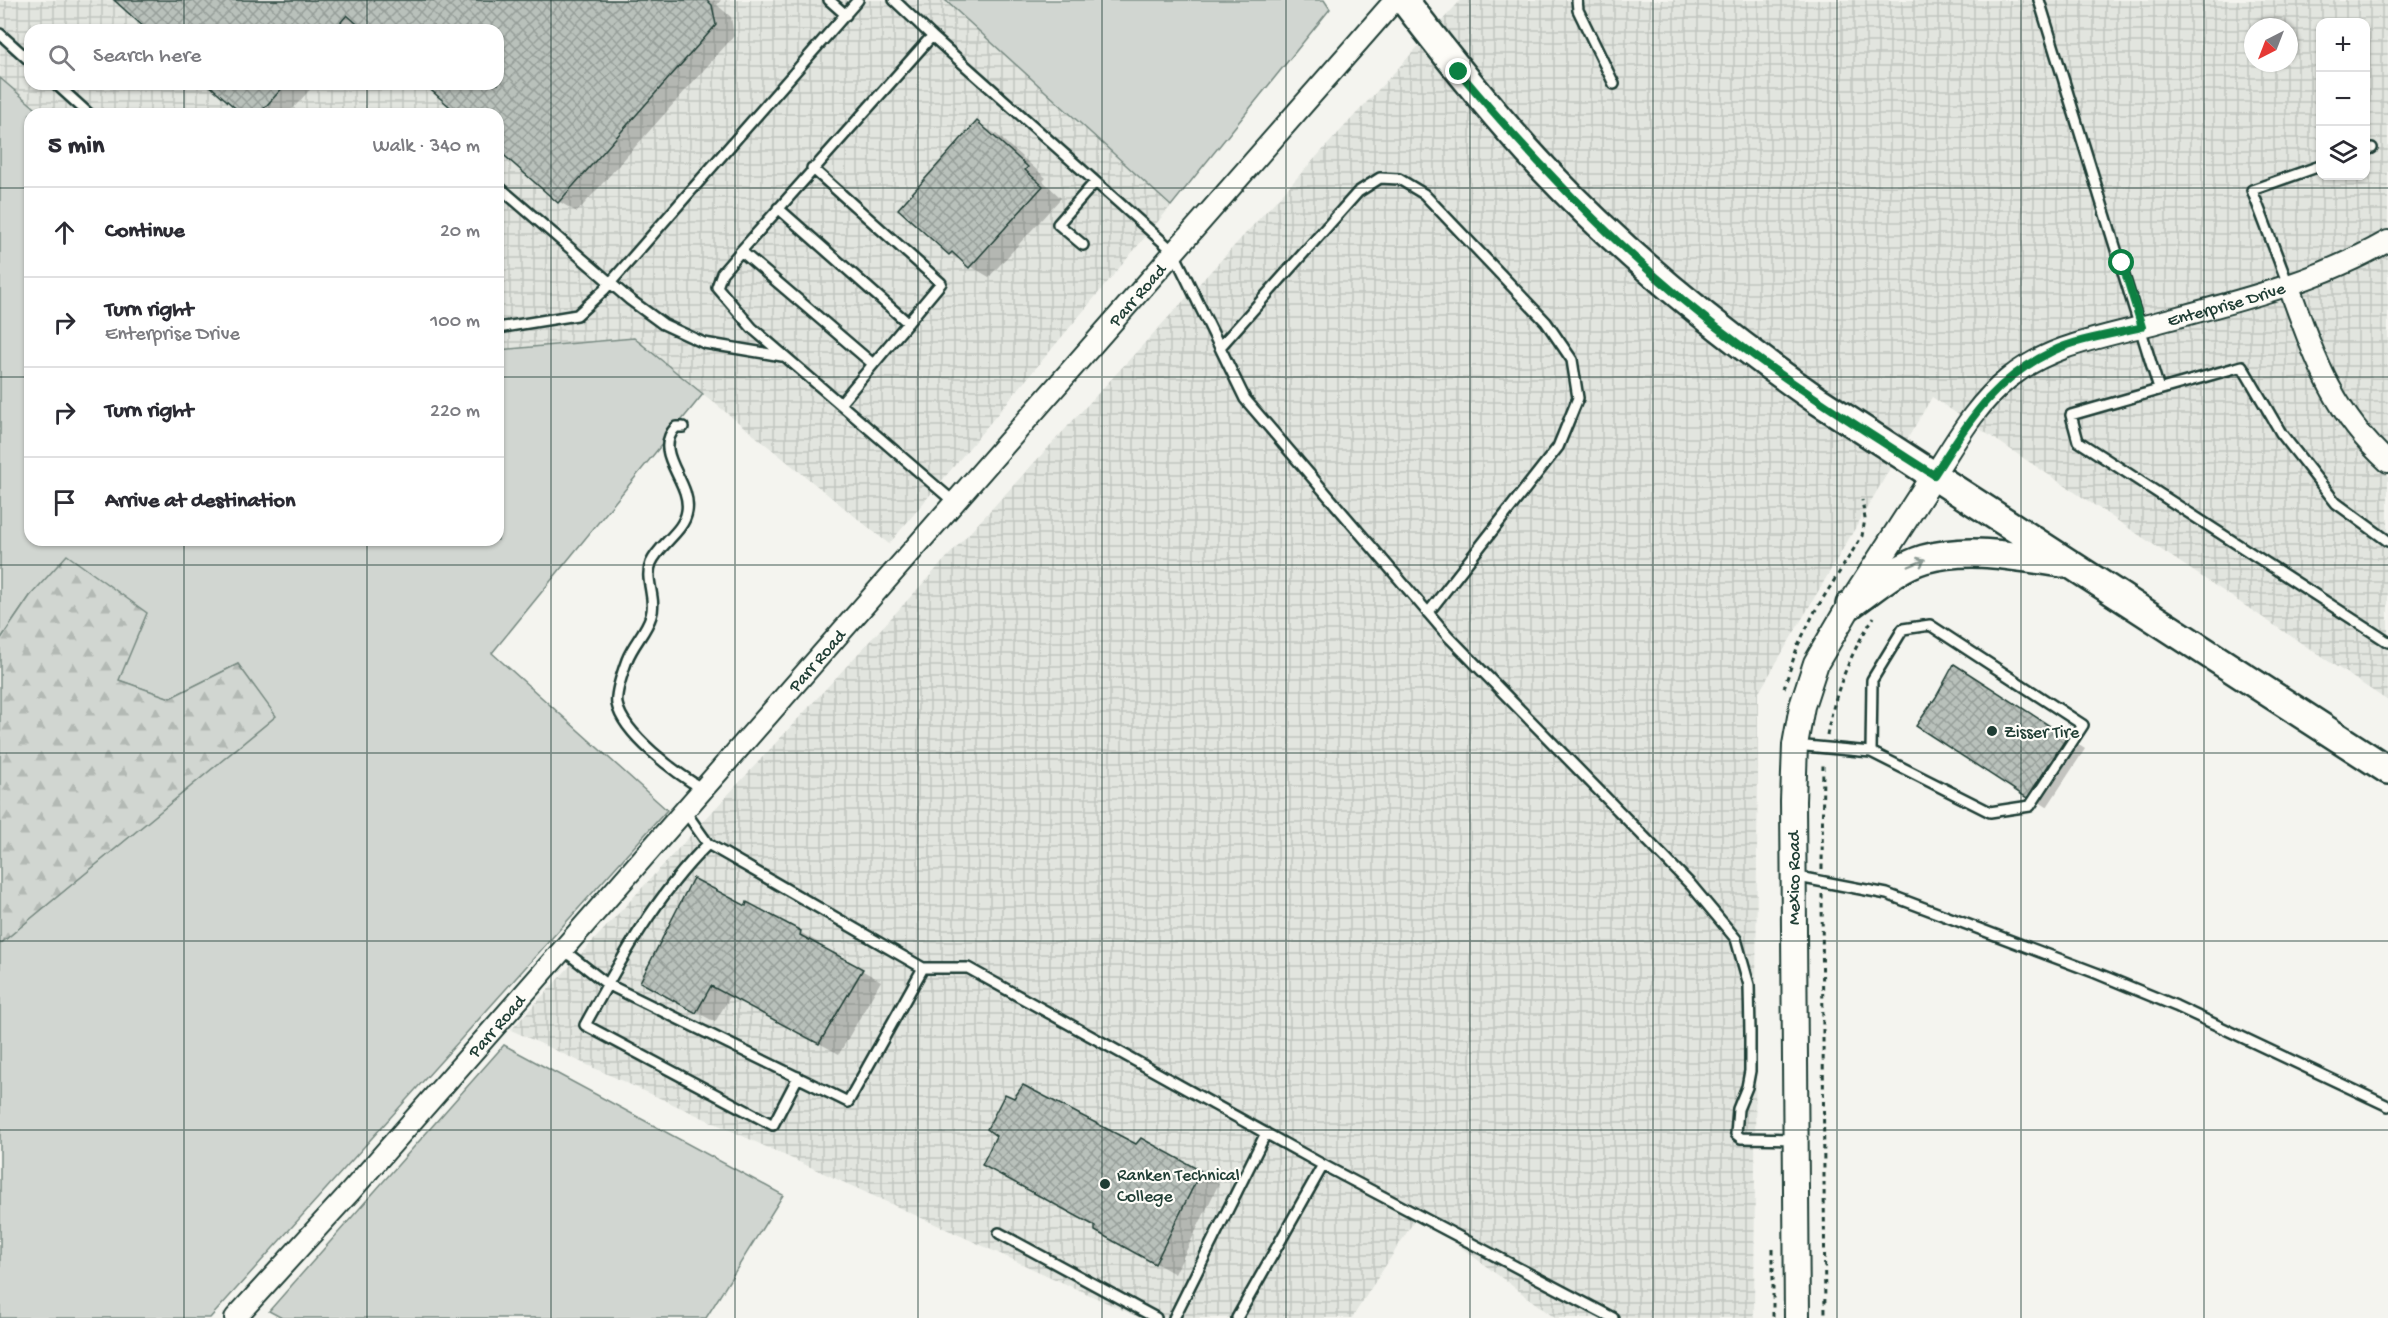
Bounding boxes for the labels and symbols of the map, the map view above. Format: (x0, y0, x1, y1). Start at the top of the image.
north arrow (2244, 18, 2298, 72)
route end (1445, 58, 1471, 84)
route start (2108, 249, 2134, 275)
street label: Parr Road (1105, 260, 1173, 333)
street label: Enterprise Drive (2165, 279, 2289, 332)
one-way arrow (1907, 557, 1925, 568)
street label: Parr Road (785, 625, 852, 698)
place label: Zisser Tire (2004, 723, 2080, 744)
marker: Zisser Tire (1985, 724, 1999, 738)
street label: Mexico Road (1785, 829, 1806, 925)
street label: Parr Road (464, 991, 532, 1064)
place label: Ranken Technical College (1117, 1166, 1240, 1208)
marker: Ranken Technical College (1098, 1177, 1112, 1191)

